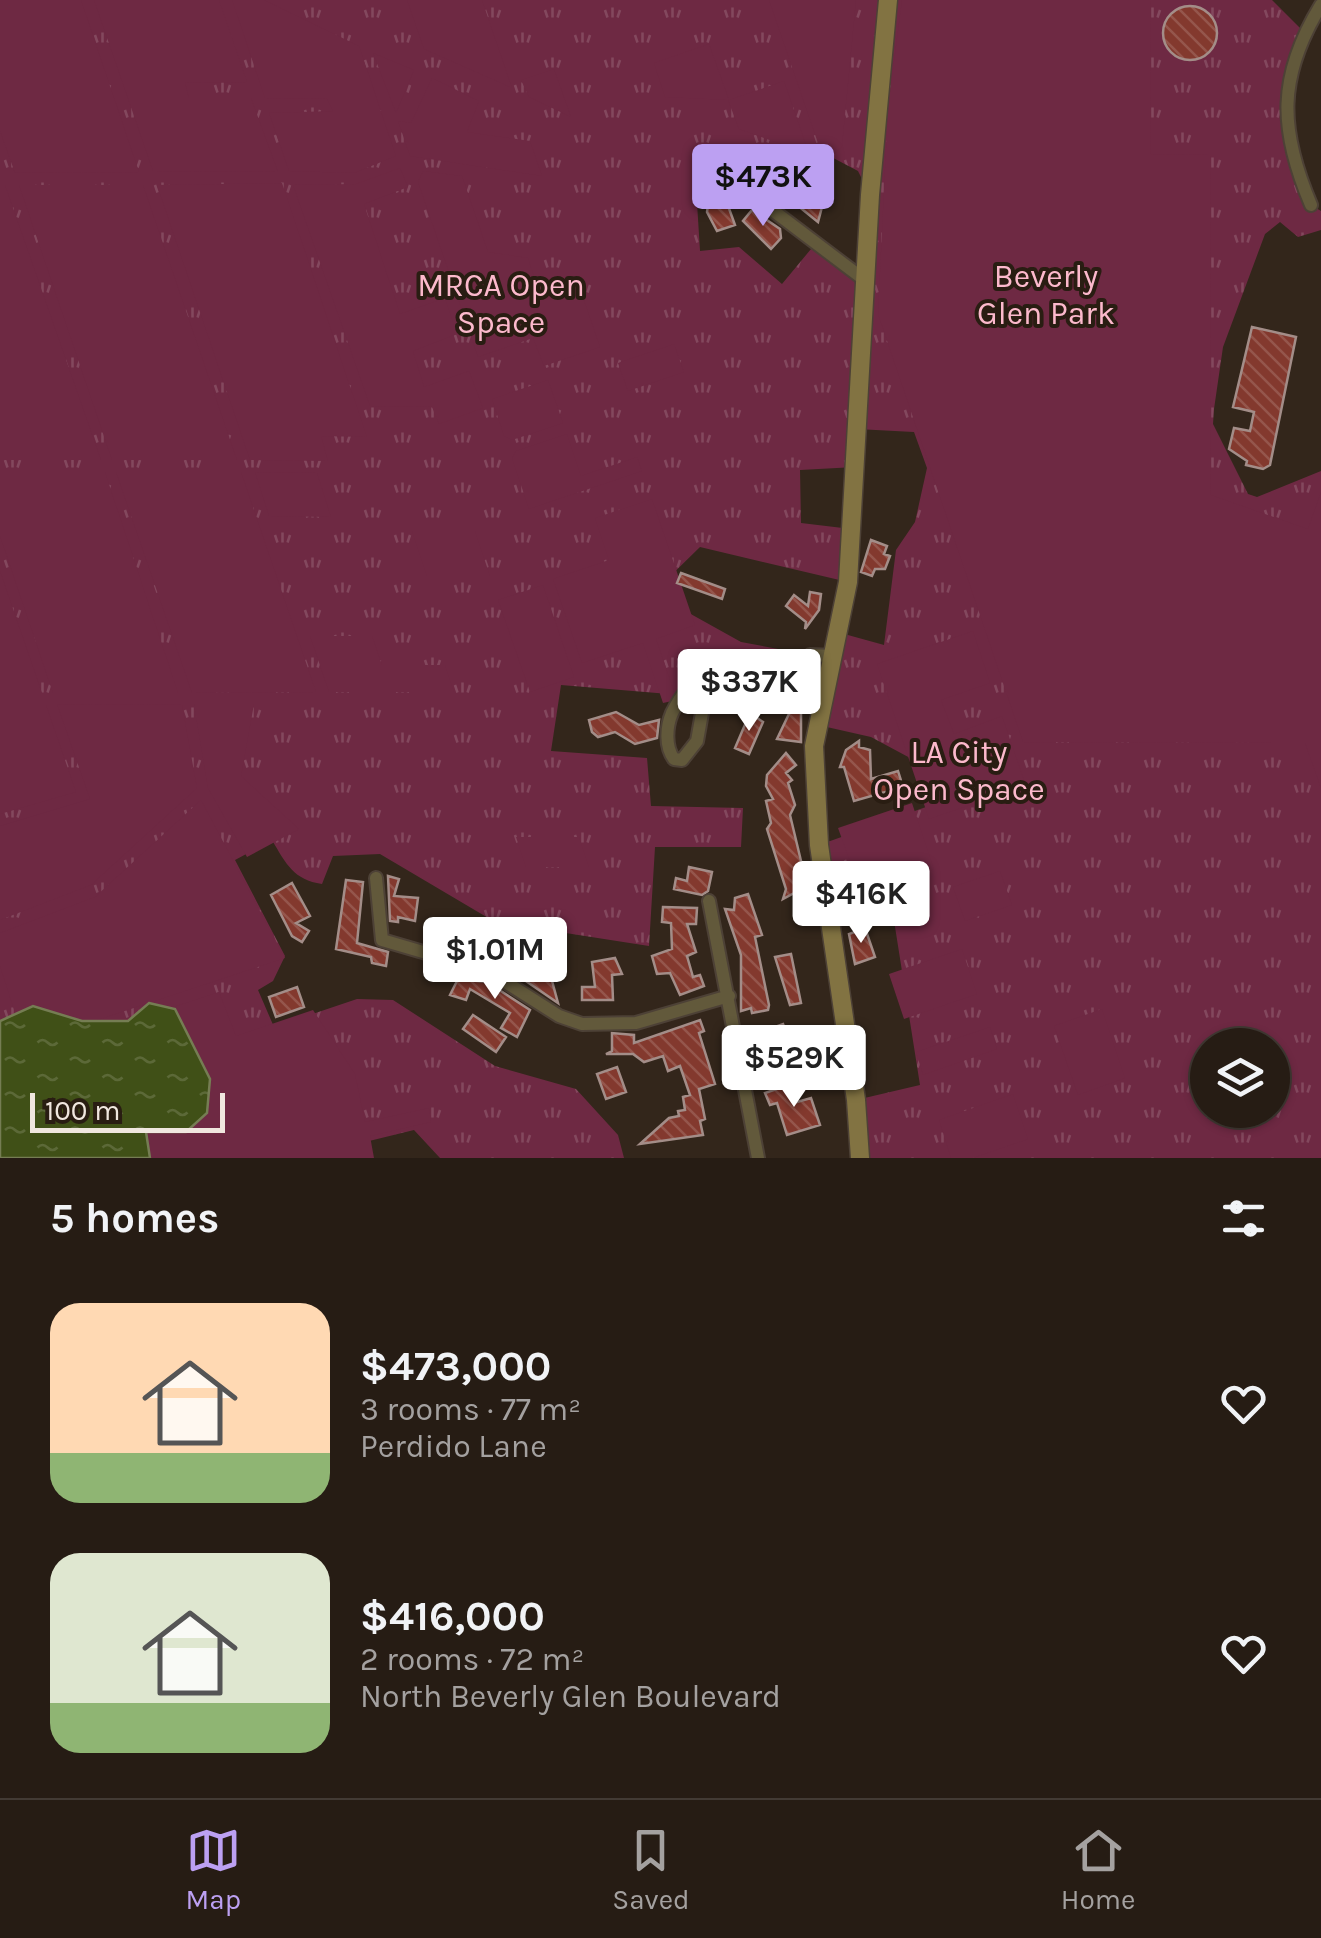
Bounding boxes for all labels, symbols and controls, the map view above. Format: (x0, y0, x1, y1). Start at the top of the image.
pin: $473K (693, 144, 833, 229)
text: $473K (714, 158, 812, 195)
park label: Beverly Glen Park (977, 258, 1115, 332)
park label: MRCA Open Space (417, 267, 585, 341)
pin: $337K (679, 649, 819, 734)
text: $337K (700, 663, 798, 700)
park label: LA City Open Space (873, 734, 1045, 808)
pin: $416K (791, 861, 931, 946)
text: $416K (815, 875, 907, 912)
pin: $1.01M (414, 917, 576, 1002)
text: $1.01M (445, 931, 545, 968)
pin: $529K (724, 1025, 864, 1110)
map controls (1190, 1028, 1290, 1128)
button: layers (1190, 1028, 1290, 1128)
text: $529K (744, 1039, 844, 1076)
scale bar (30, 1088, 225, 1132)
text: 100 m (45, 1094, 120, 1127)
icon: filters (1216, 1191, 1271, 1246)
text: 5 homes (50, 1193, 219, 1243)
text: $473,000 (360, 1341, 551, 1391)
icon: home (130, 1343, 250, 1463)
icon: heart (1216, 1376, 1271, 1431)
text: 3 rooms · 77 m² (360, 1391, 581, 1428)
text: Perdido Lane (360, 1428, 547, 1465)
text: $416,000 (360, 1591, 545, 1641)
icon: home (130, 1593, 250, 1713)
icon: heart (1216, 1626, 1271, 1681)
text: 2 rooms · 72 m² (360, 1641, 584, 1678)
text: North Beverly Glen Boulevard (360, 1678, 781, 1715)
tab: Map (186, 1823, 241, 1916)
tab: Saved (612, 1823, 690, 1916)
tab: Home (1061, 1823, 1135, 1916)

